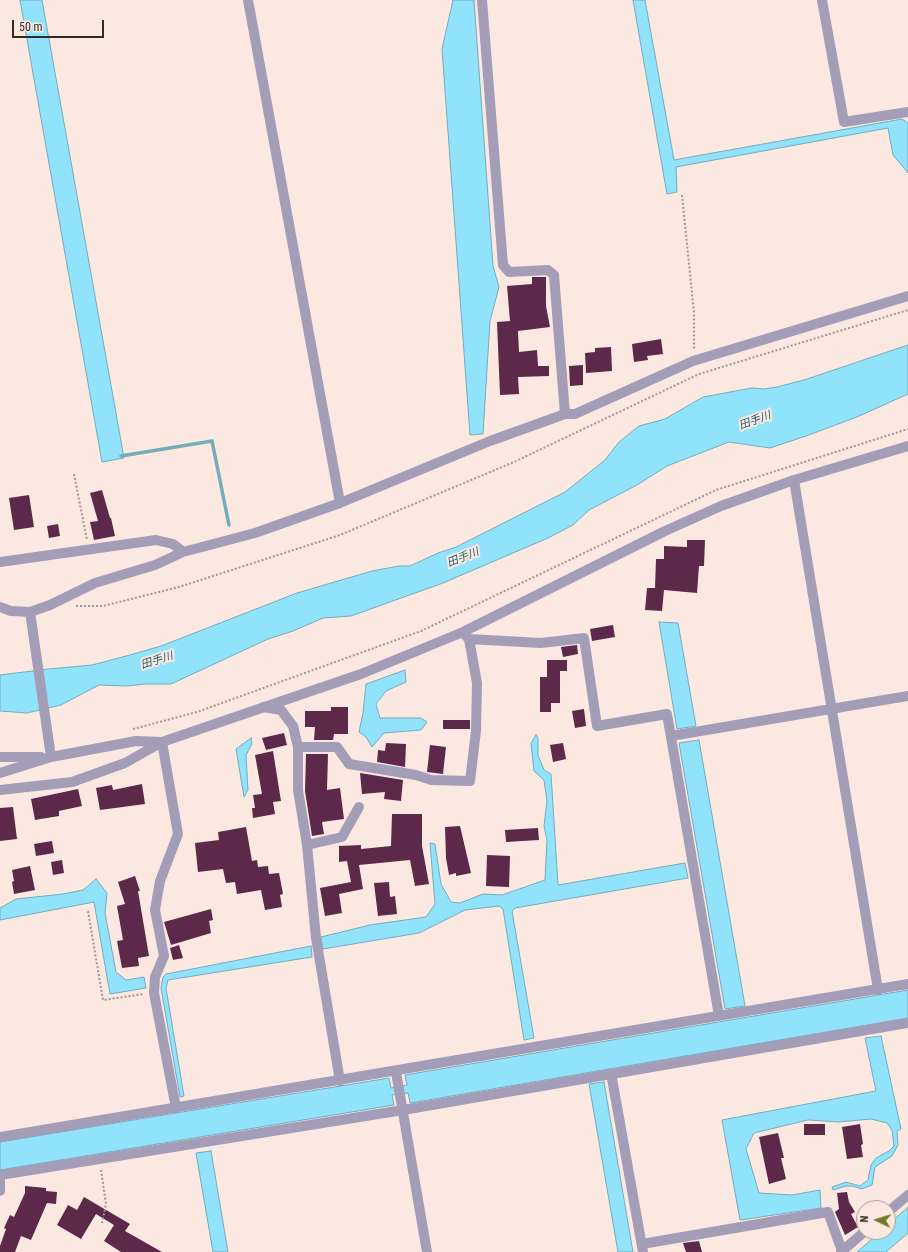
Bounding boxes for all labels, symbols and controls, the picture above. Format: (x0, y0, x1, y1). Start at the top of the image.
scale bar (14, 12, 106, 38)
text: 50 m (19, 20, 43, 34)
water label: 田手川 (737, 409, 773, 433)
water label: 田手川 (445, 546, 481, 570)
water label: 田手川 (139, 650, 175, 672)
north arrow (856, 1200, 896, 1240)
text: N (858, 1215, 871, 1223)

